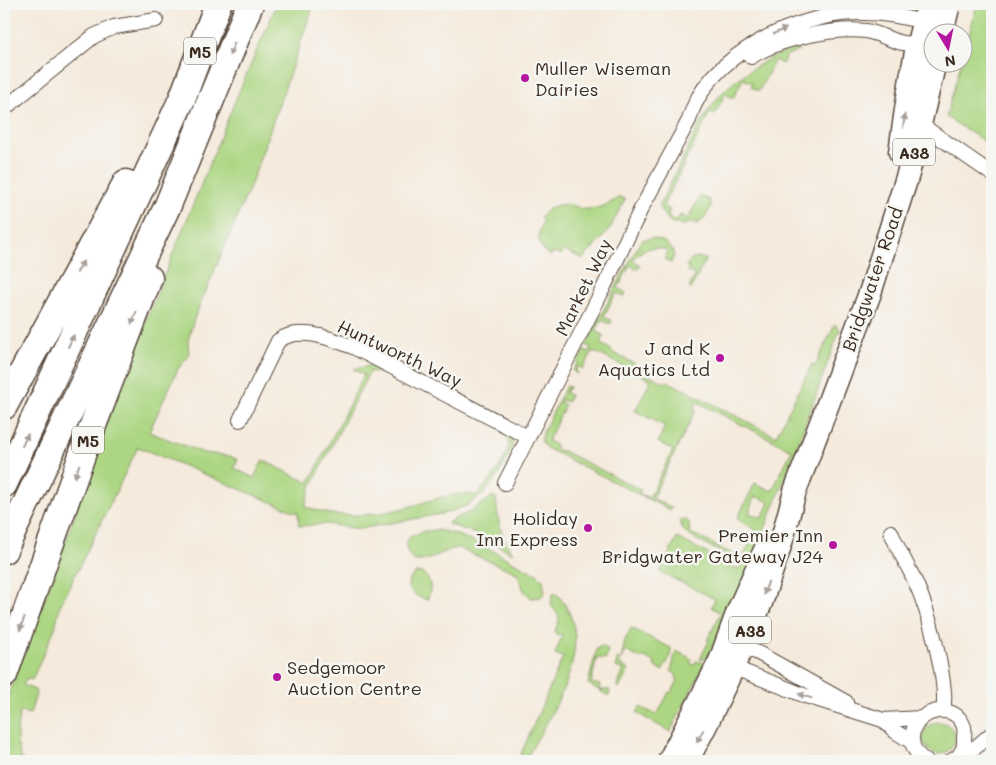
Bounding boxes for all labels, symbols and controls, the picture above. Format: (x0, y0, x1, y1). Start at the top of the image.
north arrow (924, 22, 974, 72)
one-way arrow (773, 27, 788, 35)
road number: M5 (184, 37, 216, 64)
one-way arrow (227, 42, 235, 56)
text: N (943, 51, 957, 72)
place label: Muller Wiseman Dairies (535, 56, 671, 101)
marker: Muller Wiseman Dairies (519, 72, 531, 84)
one-way arrow (900, 113, 908, 129)
road number: A38 (893, 138, 935, 166)
street label: Bridgwater Road (836, 203, 908, 355)
street label: Market Way (549, 234, 617, 340)
one-way arrow (76, 260, 85, 273)
one-way arrow (130, 311, 137, 326)
street label: Huntworth Way (334, 314, 466, 392)
one-way arrow (67, 334, 75, 348)
place label: J and K Aquatics Ltd (598, 336, 710, 381)
marker: J and K Aquatics Ltd (714, 352, 726, 364)
road number: M5 (72, 426, 104, 454)
one-way arrow (21, 433, 29, 447)
one-way arrow (73, 463, 80, 478)
place label: Holiday Inn Express (476, 506, 578, 551)
marker: Holiday Inn Express (582, 522, 594, 534)
place label: Premier Inn Bridgwater Gateway J24 (602, 523, 823, 568)
marker: Premier Inn Bridgwater Gateway J24 (827, 539, 839, 551)
one-way arrow (762, 580, 770, 595)
one-way arrow (18, 616, 25, 631)
road number: A38 (729, 616, 771, 644)
place label: Sedgemoor Auction Centre (287, 655, 422, 700)
marker: Sedgemoor Auction Centre (271, 671, 283, 683)
one-way arrow (797, 691, 812, 699)
one-way arrow (696, 729, 705, 743)

